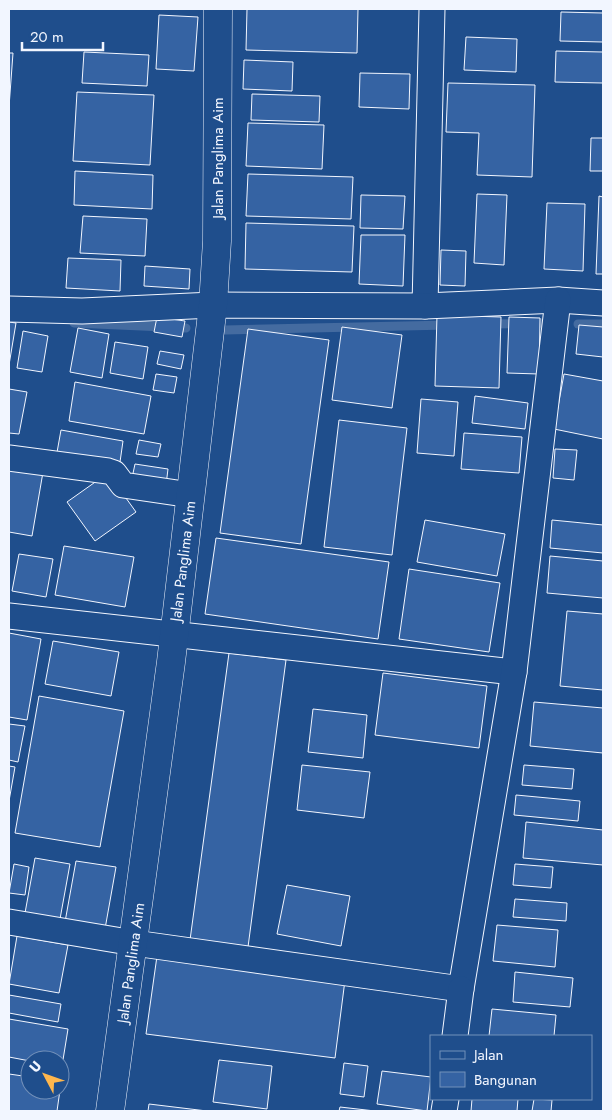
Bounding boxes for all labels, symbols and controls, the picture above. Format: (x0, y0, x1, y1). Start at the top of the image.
scale bar (22, 20, 104, 52)
text: 20 m (30, 26, 64, 48)
street label: Jalan Panglima Aim (207, 97, 229, 221)
street label: Jalan Panglima Aim (164, 499, 201, 625)
street label: Jalan Panglima Aim (111, 901, 150, 1027)
legend (430, 1035, 592, 1100)
text: Jalan (472, 1044, 503, 1066)
north arrow (20, 1050, 70, 1100)
text: U (24, 1056, 46, 1077)
text: Bangunan (474, 1069, 537, 1091)

